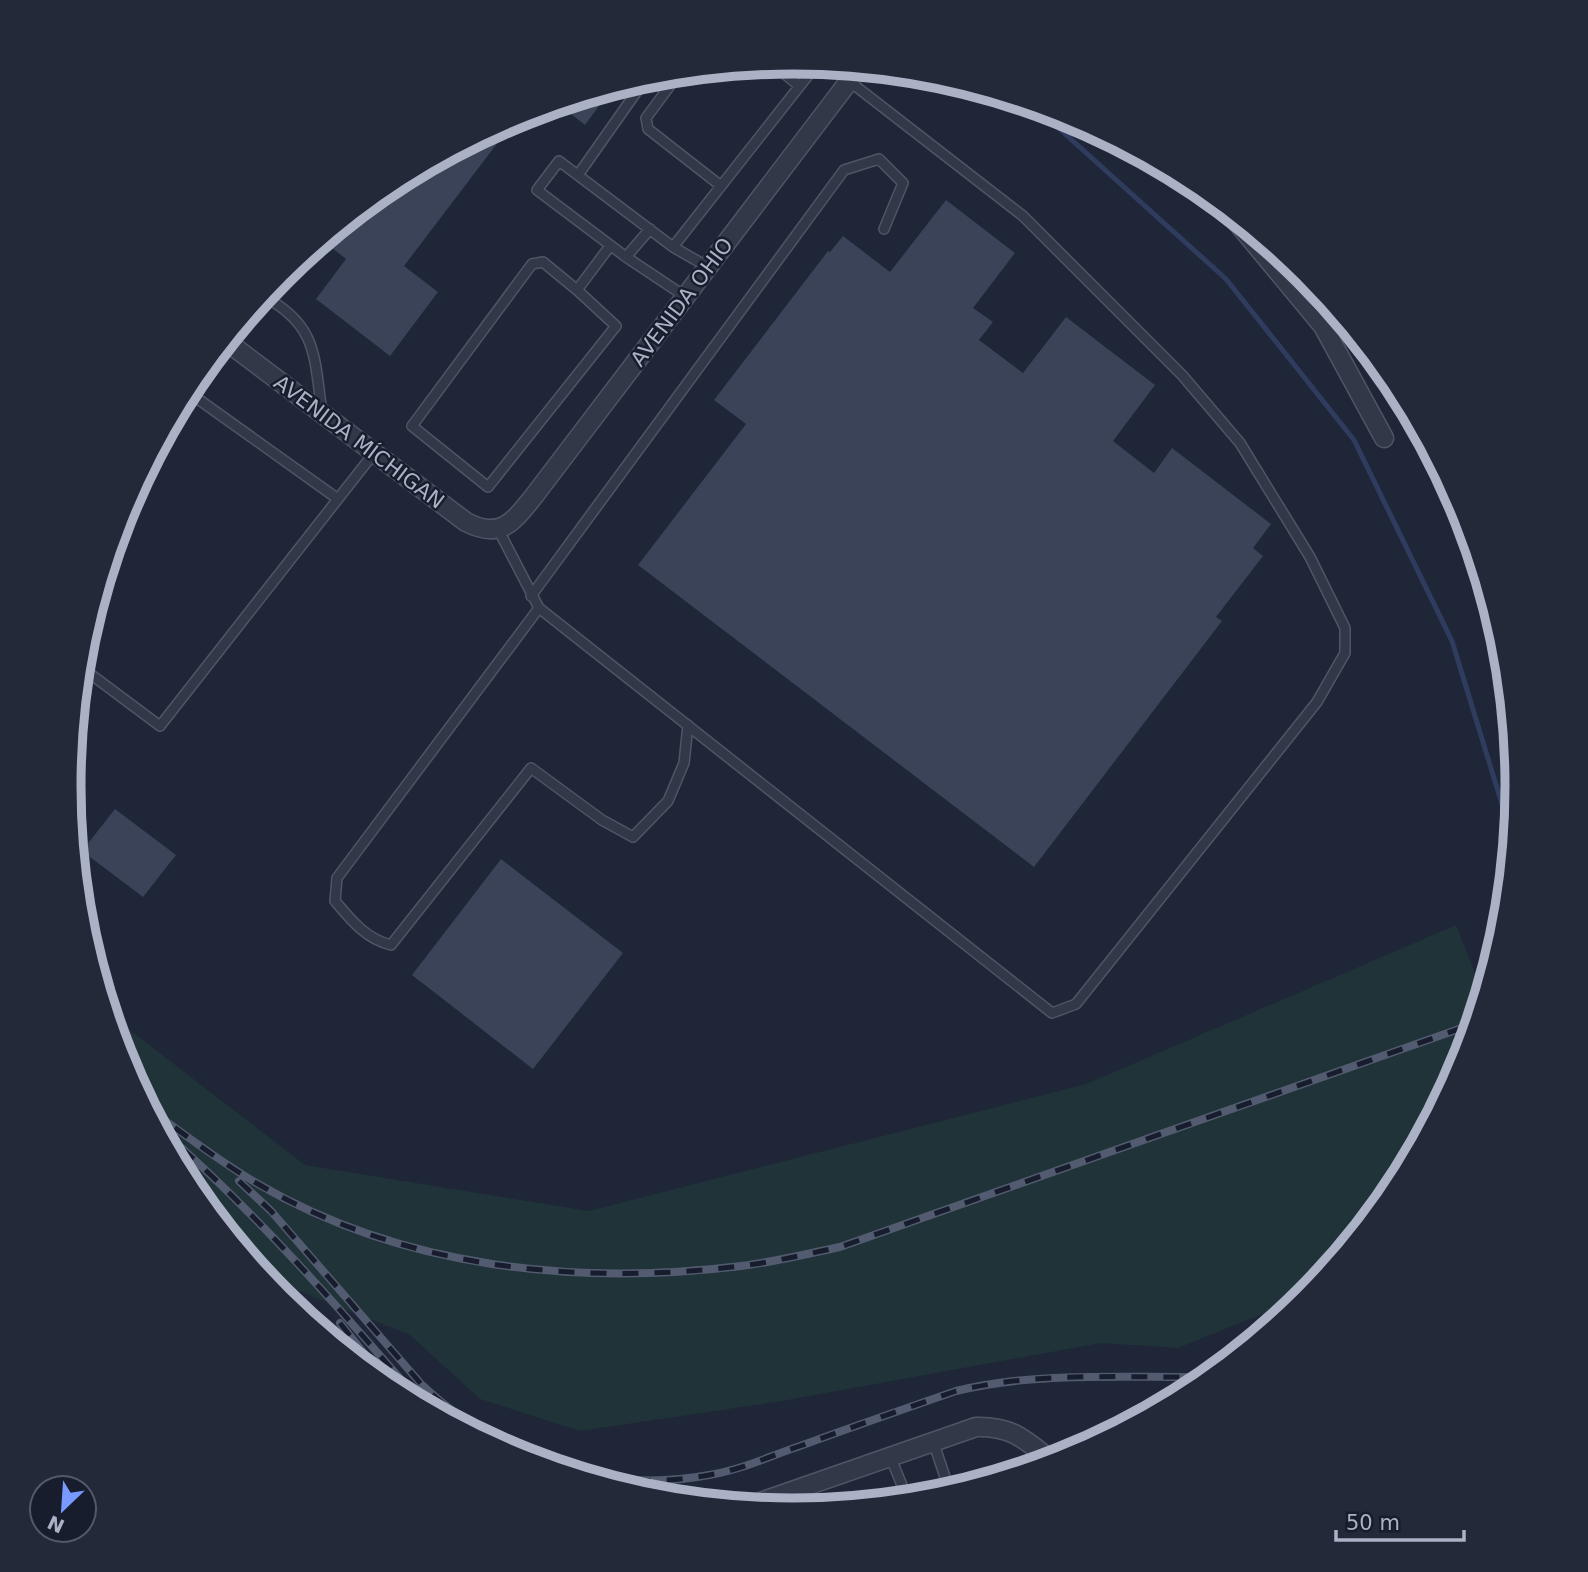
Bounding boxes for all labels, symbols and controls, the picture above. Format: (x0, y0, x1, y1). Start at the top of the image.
street label: AVENIDA OHIO (626, 233, 738, 371)
street label: AVENIDA MÍCHIGAN (269, 369, 449, 514)
north arrow (28, 1474, 98, 1544)
scale bar (1336, 1498, 1464, 1542)
text: N (44, 1511, 68, 1538)
text: 50 m (1346, 1511, 1400, 1535)

